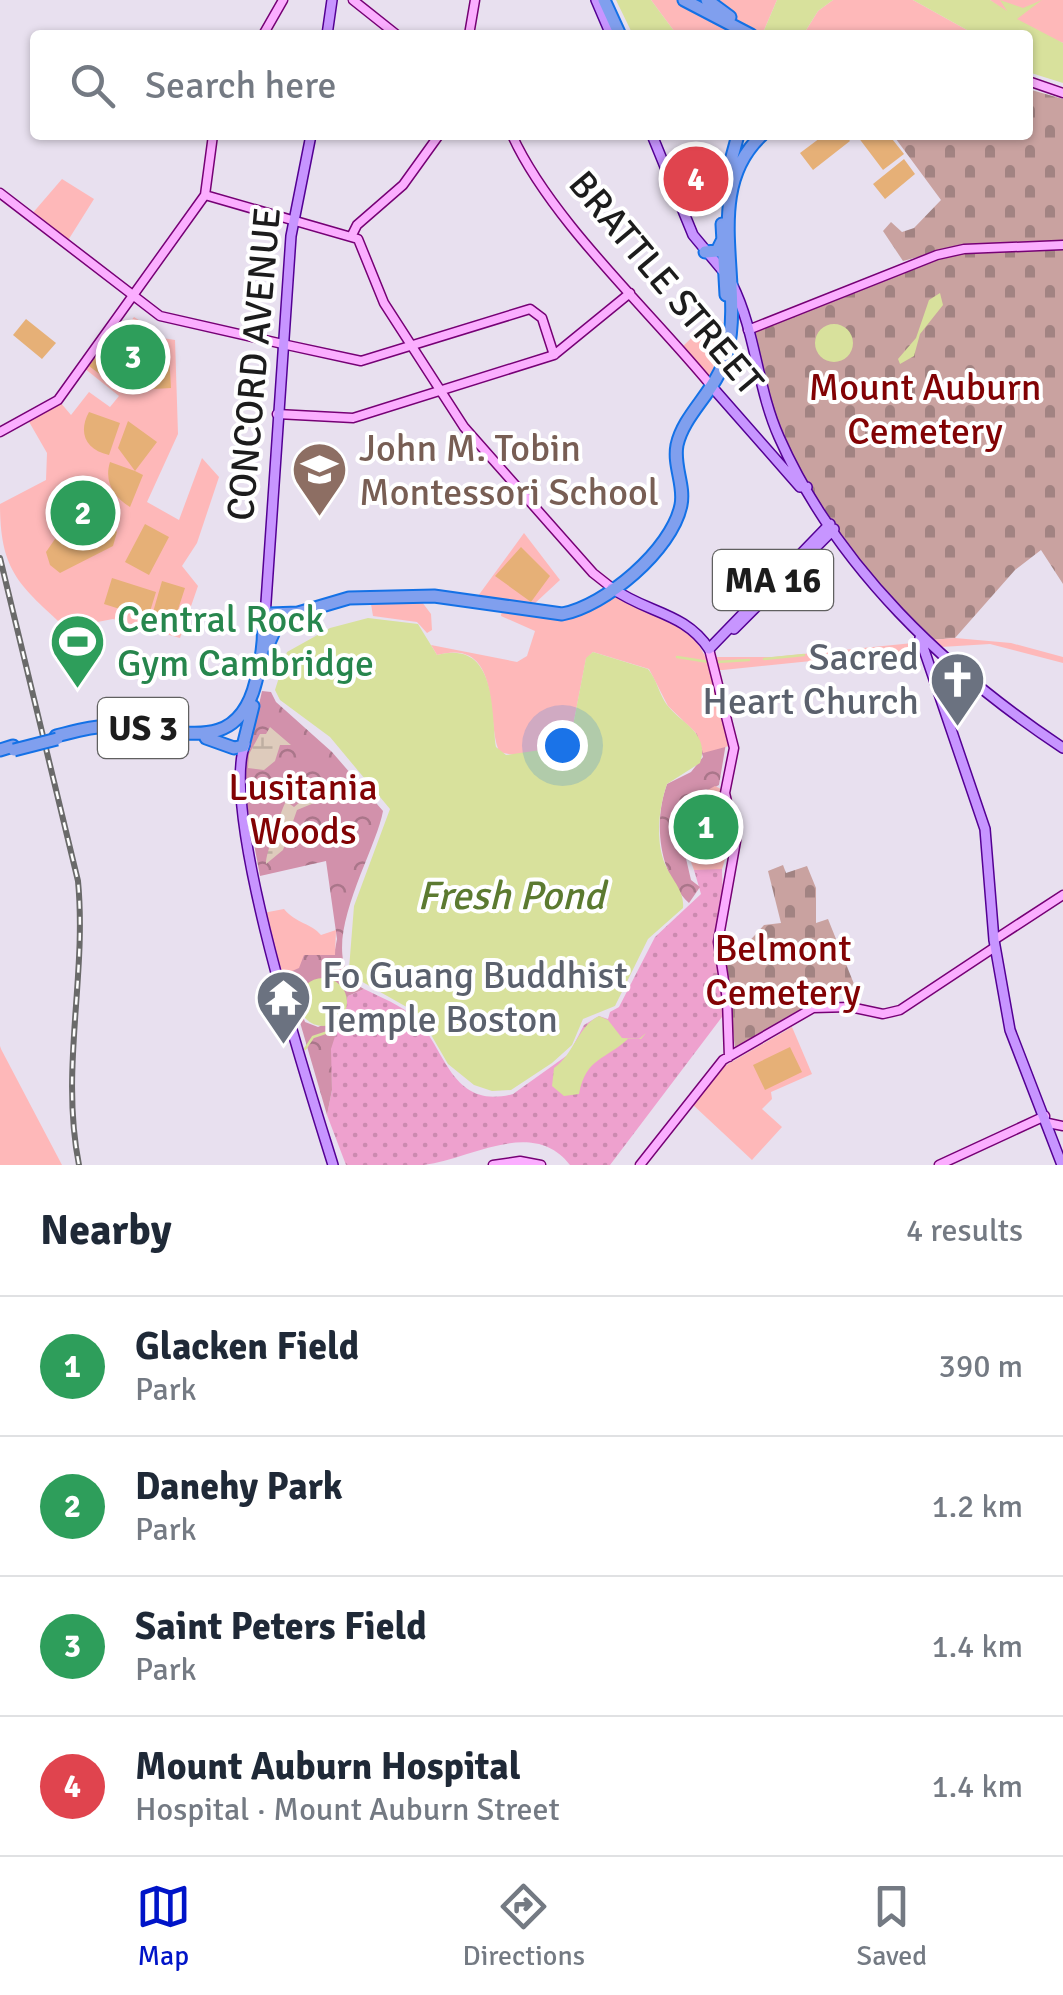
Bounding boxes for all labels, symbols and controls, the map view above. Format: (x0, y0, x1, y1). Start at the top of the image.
search box (30, 30, 1033, 140)
icon: search (65, 58, 120, 113)
text: Search here (145, 62, 337, 109)
pin: 4 (664, 142, 728, 216)
street label: BRATTLE STREET (559, 161, 774, 405)
street label: CONCORD AVENUE (217, 205, 291, 523)
pin: 3 (100, 320, 166, 394)
park label: Mount Auburn Cemetery (809, 364, 1041, 455)
place label: John M. Tobin Montessori School (359, 425, 659, 516)
school or university icon: John M. Tobin Montessori School (290, 440, 350, 519)
pin: 2 (51, 476, 116, 550)
road number: MA 16 (713, 550, 833, 610)
place label: Central Rock Gym Cambridge (117, 596, 374, 687)
sports icon: Central Rock Gym Cambridge (48, 611, 108, 690)
place label: Sacred Heart Church (702, 634, 919, 725)
church icon: Sacred Heart Church (928, 649, 988, 728)
road number: US 3 (98, 698, 188, 758)
your location (537, 720, 588, 771)
park label: Lusitania Woods (228, 764, 378, 855)
pin: 1 (674, 790, 738, 864)
water label: Fresh Pond (417, 871, 610, 921)
park label: Belmont Cemetery (705, 925, 861, 1016)
place label: Fo Guang Buddhist Temple Boston (322, 952, 627, 1043)
temple icon: Fo Guang Buddhist Temple Boston (253, 967, 313, 1046)
text: Nearby (40, 1205, 172, 1256)
text: 4 results (906, 1211, 1023, 1250)
text: Glacken Field (135, 1323, 359, 1370)
text: 1 (64, 1347, 81, 1386)
text: 390 m (939, 1347, 1023, 1386)
text: Park (135, 1370, 197, 1409)
text: Danehy Park (135, 1463, 343, 1510)
text: 2 (64, 1487, 81, 1526)
text: 1.2 km (931, 1487, 1023, 1526)
text: Park (135, 1510, 197, 1549)
text: Saint Peters Field (135, 1603, 427, 1650)
text: 3 (64, 1627, 81, 1666)
text: 1.4 km (931, 1627, 1023, 1666)
text: Park (135, 1650, 197, 1689)
text: Mount Auburn Hospital (135, 1743, 521, 1790)
text: 4 (64, 1767, 81, 1806)
text: 1.4 km (931, 1767, 1023, 1806)
text: Hospital · Mount Auburn Street (135, 1790, 560, 1829)
tab: Map (136, 1879, 191, 1973)
tab: Directions (463, 1879, 585, 1973)
tab: Saved (857, 1879, 927, 1973)

